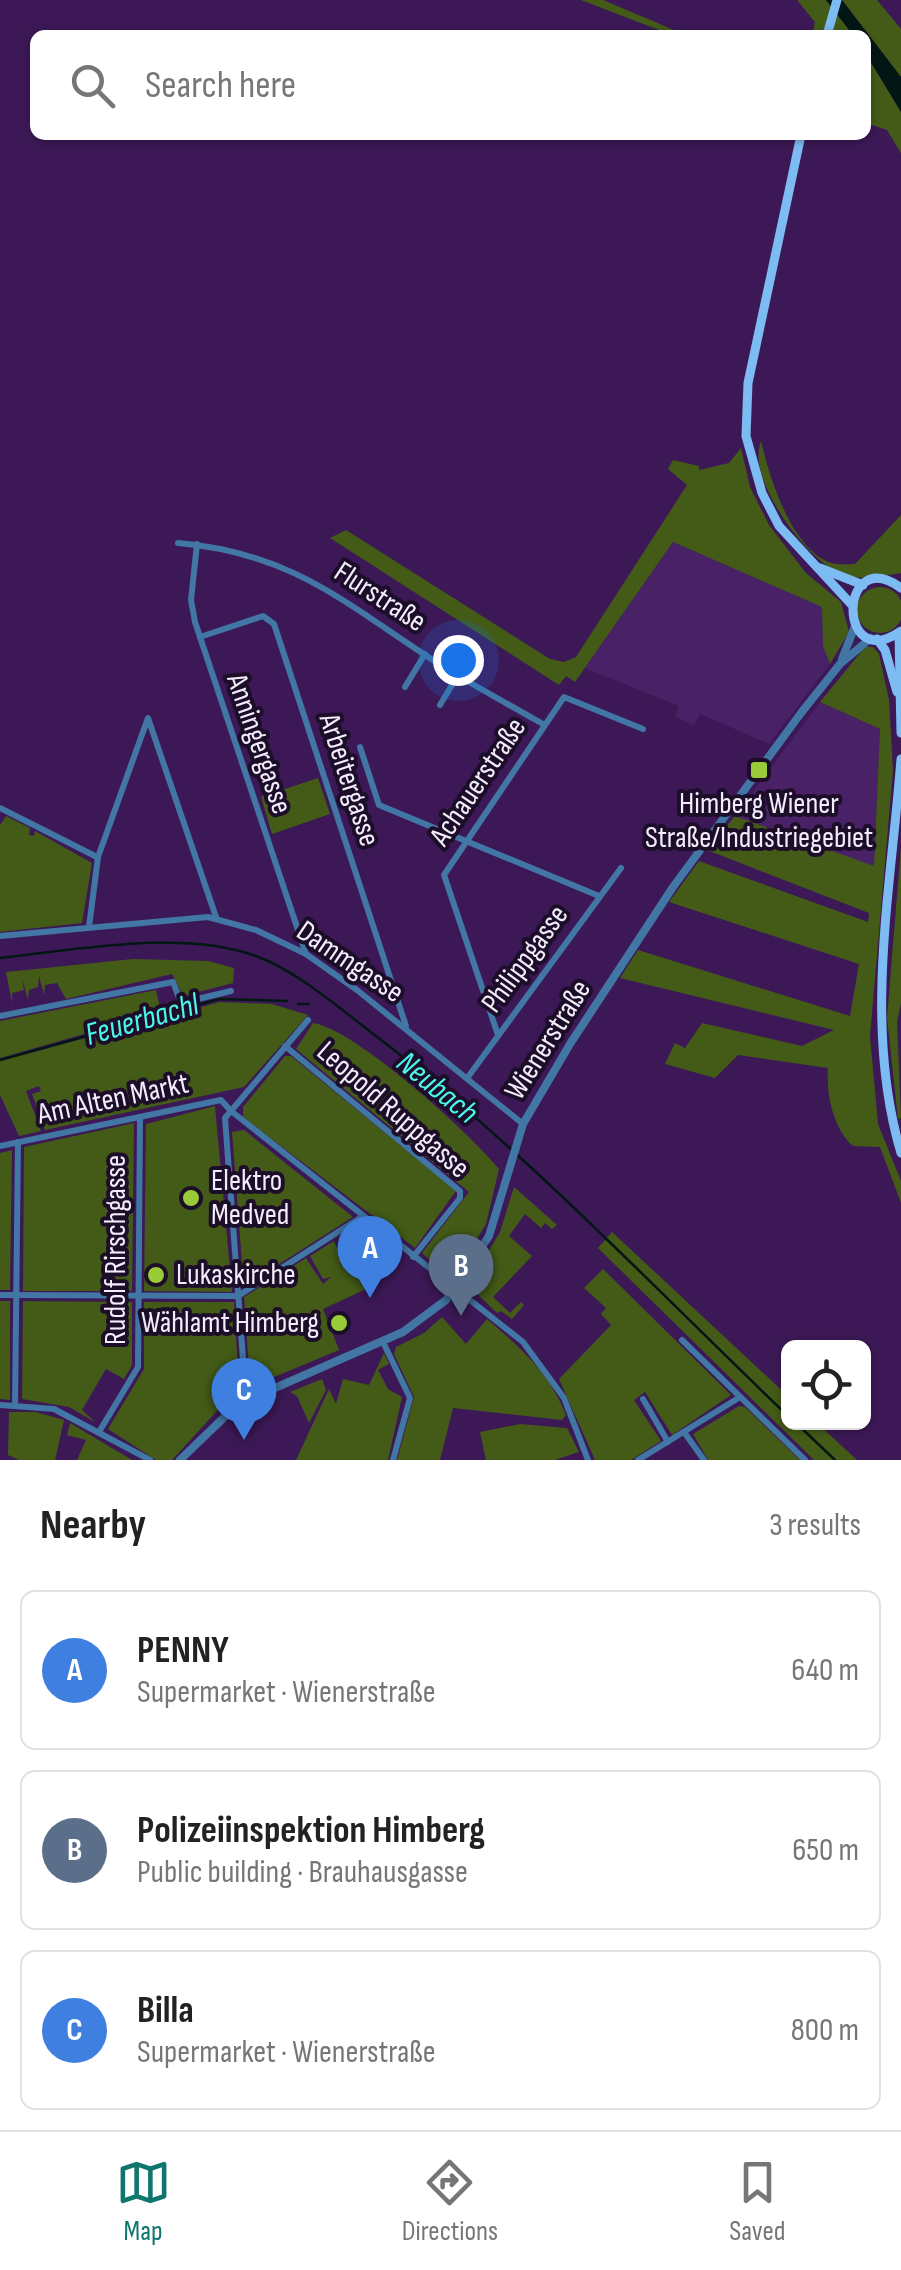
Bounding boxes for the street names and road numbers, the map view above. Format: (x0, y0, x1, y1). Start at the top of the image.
street label: Flurstraße (327, 554, 433, 640)
street label: Anningergasse (218, 668, 300, 819)
street label: Arbeitergasse (310, 708, 387, 851)
street label: Achauerstraße (422, 711, 534, 854)
street label: Philippgasse (474, 898, 576, 1020)
street label: Dammgasse (290, 913, 410, 1011)
street label: Wienerstraße (497, 973, 599, 1107)
street label: Leopold Ruppgasse (309, 1034, 477, 1186)
street label: Am Alten Markt (33, 1065, 192, 1133)
street label: Rudolf Rirschgasse (98, 1155, 134, 1345)

